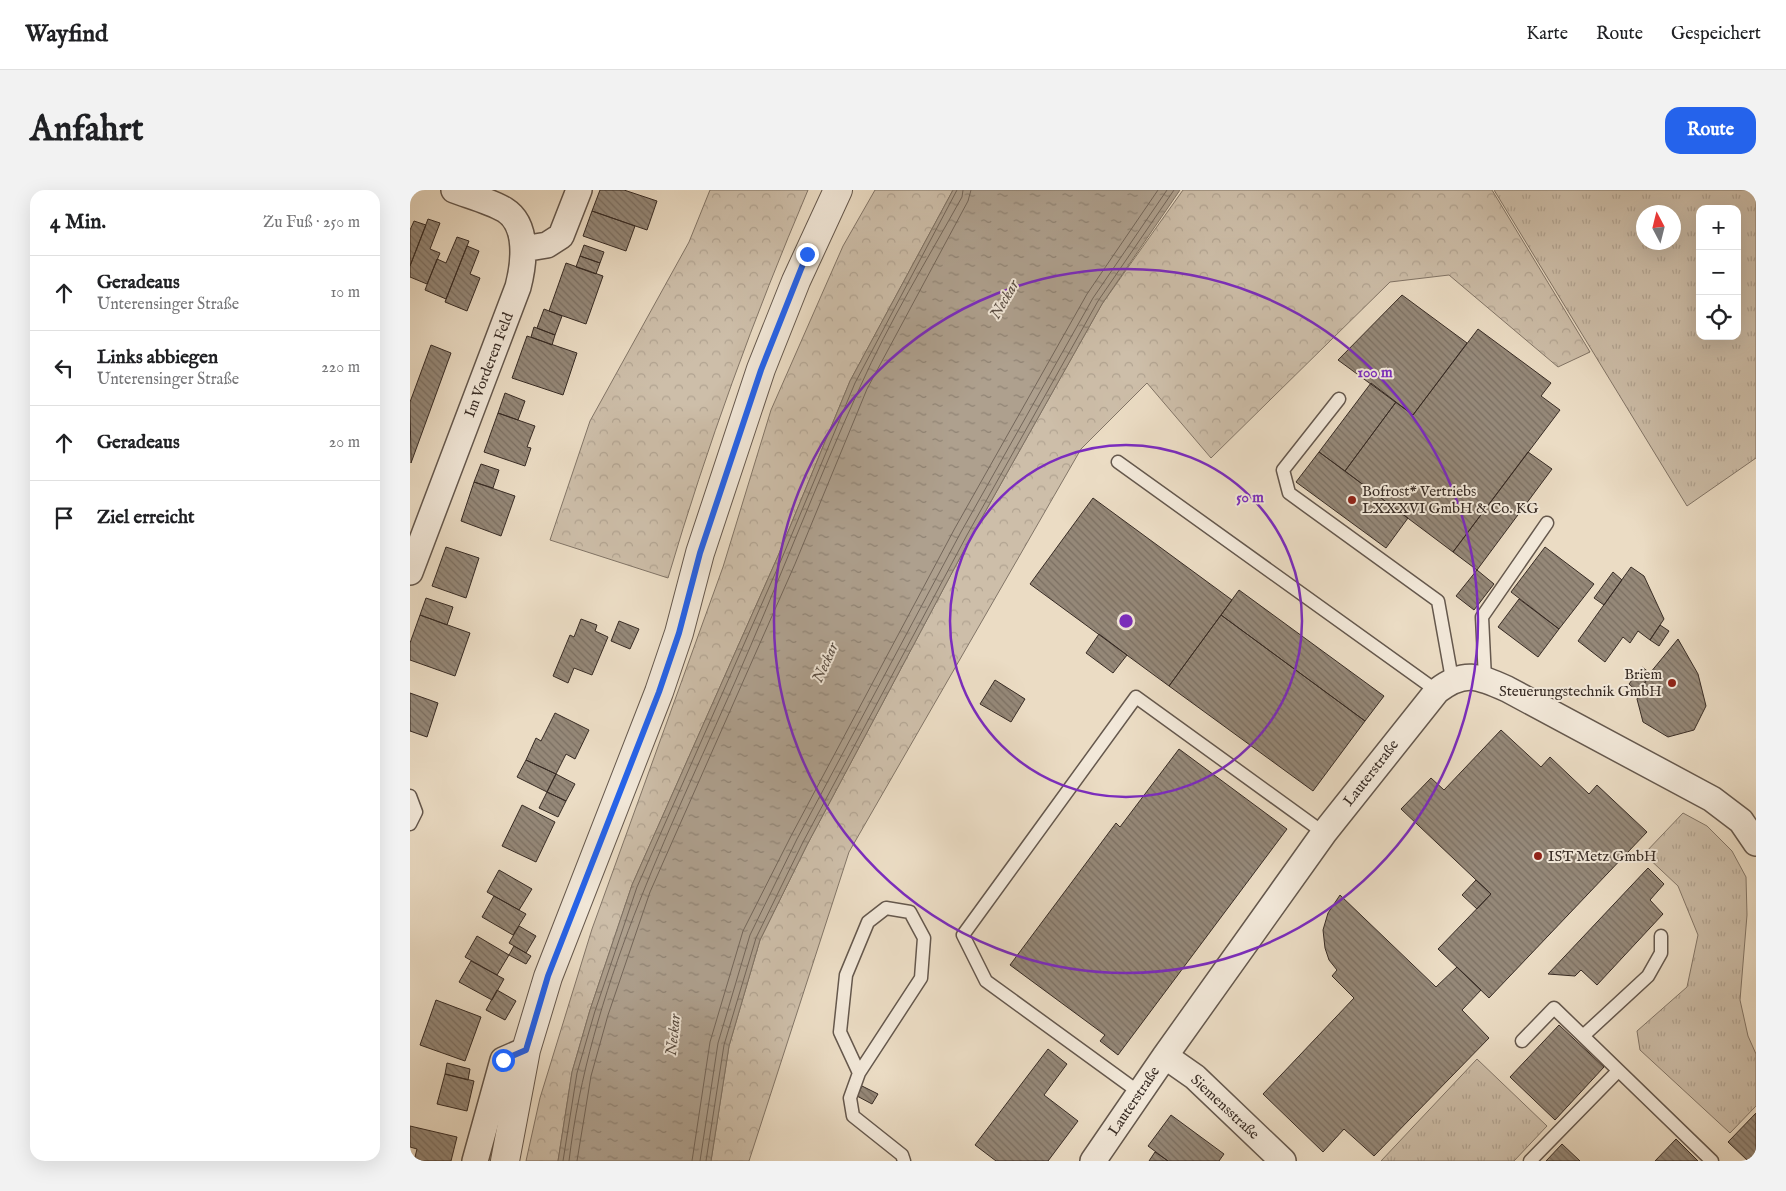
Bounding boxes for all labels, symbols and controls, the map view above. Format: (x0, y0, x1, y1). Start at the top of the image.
text: Wayfind (25, 19, 108, 50)
text: Karte (1526, 23, 1568, 46)
text: Route (1596, 23, 1643, 46)
text: Gespeichert (1671, 23, 1761, 46)
button: Route (1665, 107, 1756, 154)
text: Anfahrt (30, 108, 144, 153)
north arrow (1636, 205, 1681, 250)
map controls (1696, 205, 1741, 340)
button: + (1696, 205, 1741, 250)
text: 4 Min. (50, 209, 106, 236)
text: Zu Fuß · 250 m (263, 213, 360, 233)
route end (796, 243, 819, 266)
button: − (1696, 250, 1741, 295)
text: Geradeaus (97, 271, 180, 295)
water label: Neckar (986, 275, 1025, 323)
icon: ahead (50, 279, 78, 307)
text: 10 m (330, 283, 360, 303)
text: Unterensinger Straße (97, 295, 239, 315)
button: locate (1696, 295, 1741, 340)
street label: Im Vorderen Feld (460, 309, 518, 420)
text: Links abbiegen (97, 346, 218, 370)
icon: left (50, 354, 78, 382)
text: 220 m (321, 358, 360, 378)
text: 100 m (1357, 363, 1393, 382)
text: Unterensinger Straße (97, 370, 239, 390)
icon: ahead (50, 429, 78, 457)
text: Geradeaus (97, 431, 180, 455)
text: 20 m (329, 433, 360, 453)
place label: Bofrost* Vertriebs LXXXVI GmbH & Co. KG (1362, 482, 1538, 518)
text: 50 m (1236, 488, 1264, 507)
marker: Bofrost* Vertriebs LXXXVI GmbH & Co. KG (1346, 494, 1358, 506)
icon: arrive (50, 504, 78, 532)
text: Ziel erreicht (97, 506, 195, 530)
centre of rings (1117, 612, 1135, 630)
water label: Neckar (808, 638, 844, 686)
place label: Briem Steuerungstechnik GmbH (1499, 665, 1662, 701)
marker: Briem Steuerungstechnik GmbH (1666, 677, 1678, 689)
street label: Lauterstraße (1339, 736, 1403, 810)
place label: IST Metz GmbH (1548, 847, 1657, 866)
marker: IST Metz GmbH (1532, 850, 1544, 862)
water label: Neckar (662, 1012, 686, 1057)
route start (492, 1049, 515, 1072)
street label: Lauterstraße (1104, 1063, 1164, 1139)
street label: Siemensstraße (1187, 1070, 1263, 1144)

